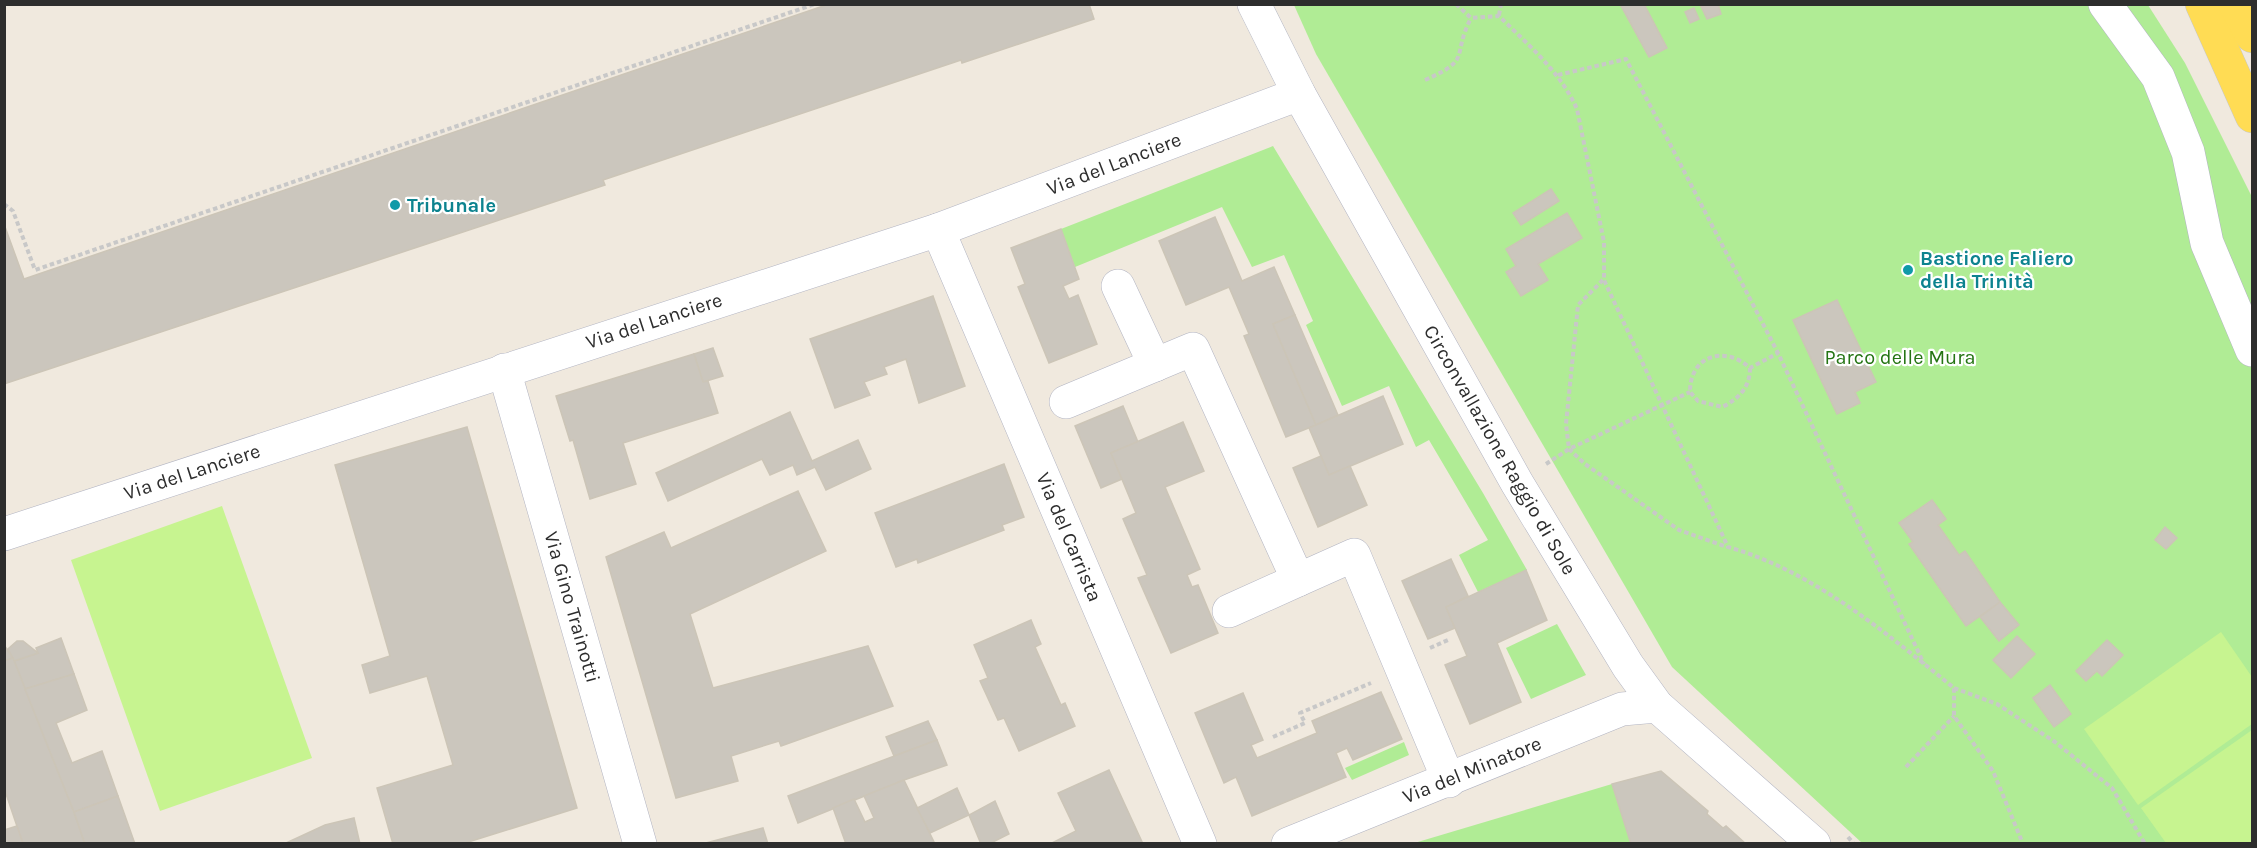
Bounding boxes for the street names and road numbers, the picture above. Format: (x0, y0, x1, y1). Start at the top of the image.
street label: Via del Lanciere (1044, 128, 1184, 200)
street label: Via del Lanciere (583, 288, 725, 354)
street label: Circonvallazione Raggio di Sole (1419, 321, 1581, 579)
street label: Via del Lanciere (121, 439, 263, 505)
street label: Via del Carrista (1031, 469, 1107, 605)
street label: Via Gino Trainotti (539, 529, 605, 685)
street label: Via del Minatore (1399, 732, 1545, 808)

